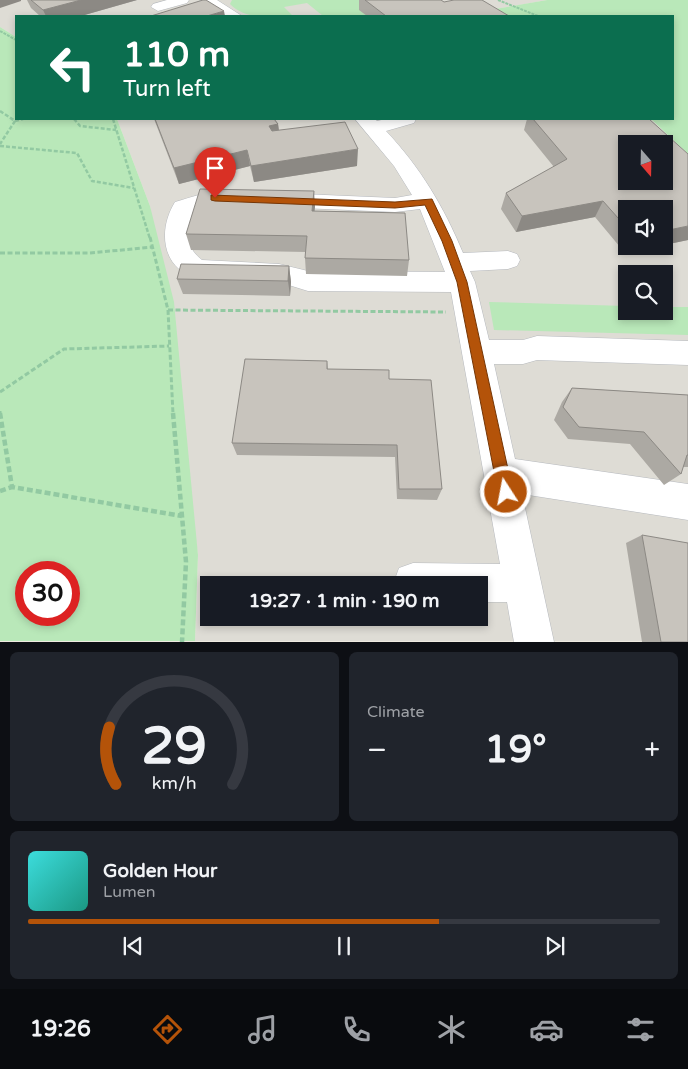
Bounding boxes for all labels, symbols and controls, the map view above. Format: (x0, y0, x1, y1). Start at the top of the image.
text: 110 m (123, 34, 230, 76)
icon: left (40, 35, 105, 100)
text: Turn left (123, 76, 211, 102)
north arrow (618, 135, 672, 190)
map controls (618, 135, 673, 320)
pin (194, 147, 236, 198)
icon: arrive (201, 154, 229, 182)
button: sound (618, 200, 673, 255)
button: search (618, 265, 673, 320)
position arrow (479, 465, 531, 517)
speed limit sign: 30 (15, 561, 80, 626)
text: 19:27 · 1 min · 190 m (248, 590, 440, 612)
text: Climate (367, 702, 425, 722)
text: 29 (142, 715, 207, 778)
text: 19° (485, 727, 547, 773)
text: − (367, 733, 387, 767)
text: + (644, 733, 660, 767)
text: km/h (152, 773, 197, 794)
text: Golden Hour (103, 860, 217, 882)
text: Lumen (103, 882, 155, 902)
icon: previous (119, 932, 147, 960)
icon: pause (330, 932, 358, 960)
icon: next (541, 932, 569, 960)
icon: directions (150, 1012, 185, 1047)
icon: music (245, 1012, 280, 1047)
icon: phone (339, 1012, 374, 1047)
icon: climate (434, 1012, 469, 1047)
icon: car (529, 1012, 564, 1047)
icon: filters (623, 1012, 658, 1047)
text: 19:26 (30, 1016, 91, 1042)

